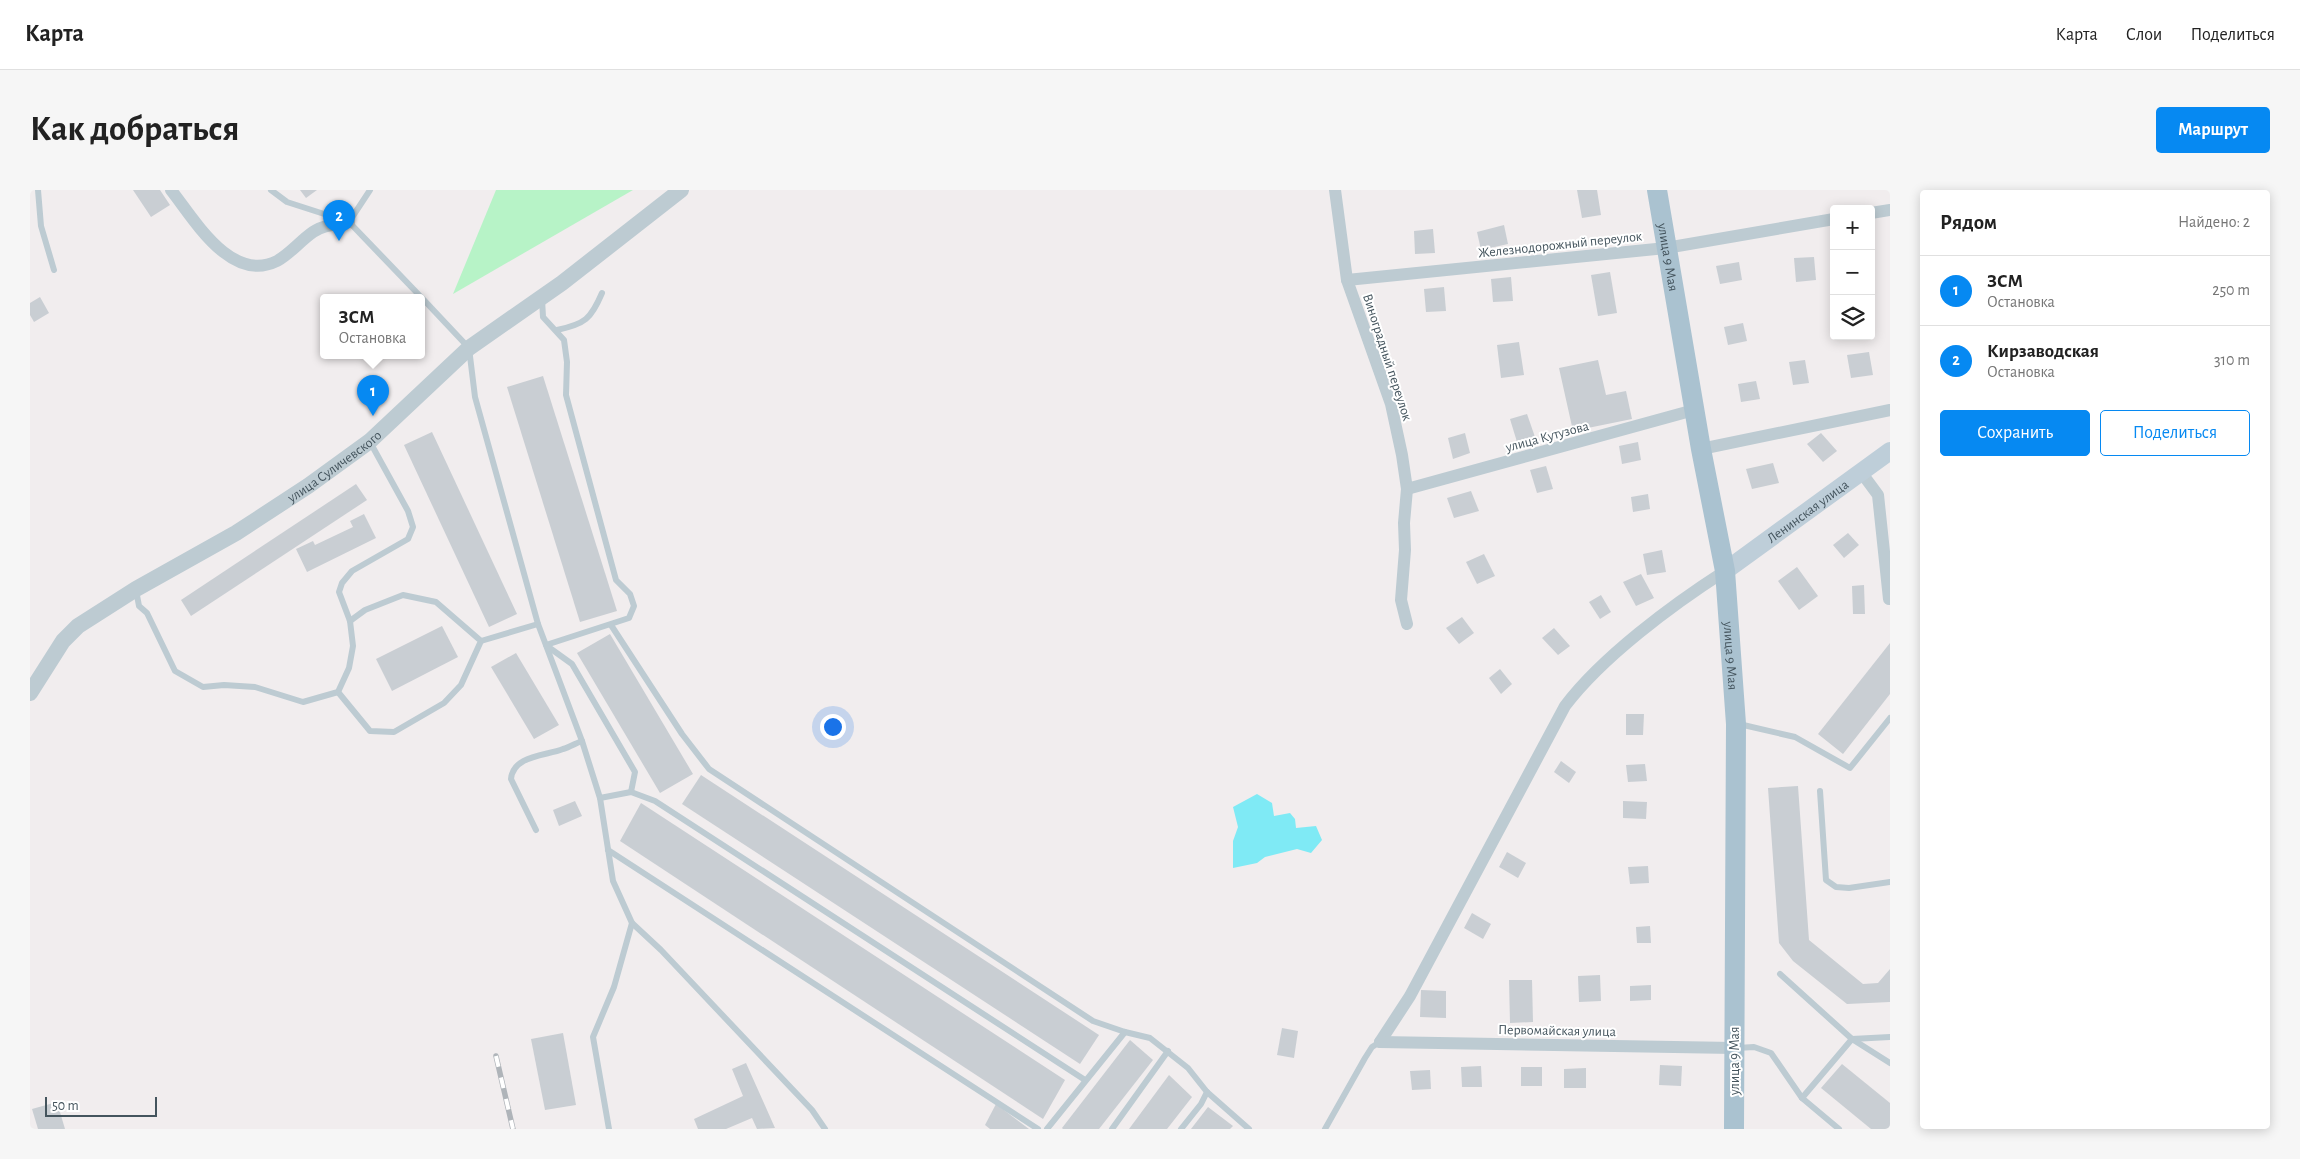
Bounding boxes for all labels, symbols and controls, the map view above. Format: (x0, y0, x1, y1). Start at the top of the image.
text: Карта (25, 22, 84, 46)
text: Карта (2056, 26, 2098, 44)
text: Слои (2126, 26, 2162, 44)
text: Поделиться (2190, 26, 2275, 44)
button: Маршрут (2156, 107, 2270, 153)
text: Как добраться (30, 112, 239, 147)
pin: 2 (323, 200, 355, 241)
map controls (1830, 205, 1875, 340)
button: + (1830, 205, 1875, 250)
text: Рядом (1940, 212, 1997, 233)
text: Найдено: 2 (2178, 214, 2250, 230)
street label: улица 9 Мая (1655, 221, 1680, 292)
street label: Железнодорожный переулок (1477, 229, 1643, 261)
button: − (1830, 250, 1875, 295)
text: ЗСМ (1987, 272, 2023, 291)
text: 1 (1953, 282, 1959, 298)
text: 250 m (2212, 282, 2250, 298)
street label: Виноградный переулок (1360, 292, 1414, 423)
popup (320, 294, 425, 359)
text: Остановка (1987, 294, 2055, 310)
button: layers (1830, 295, 1875, 340)
text: ЗСМ (339, 308, 375, 327)
text: Остановка (339, 330, 406, 346)
text: Кирзаводская (1987, 342, 2099, 361)
text: 2 (1952, 352, 1960, 368)
text: 310 m (2214, 352, 2250, 368)
text: Остановка (1987, 364, 2055, 380)
pin: 1 (357, 375, 389, 416)
button: Сохранить (1940, 410, 2090, 456)
button: Поделиться (2100, 410, 2250, 456)
street label: улица Кутузова (1503, 419, 1591, 455)
street label: улица Суличевского (284, 428, 385, 506)
street label: Ленинская улица (1765, 477, 1852, 546)
street label: улица 9 Мая (1721, 620, 1740, 691)
your location (820, 714, 846, 740)
street label: Первомайская улица (1498, 1023, 1617, 1039)
street label: улица 9 Мая (1728, 1027, 1742, 1096)
scale bar (45, 1094, 158, 1117)
text: 50 m (52, 1099, 79, 1113)

